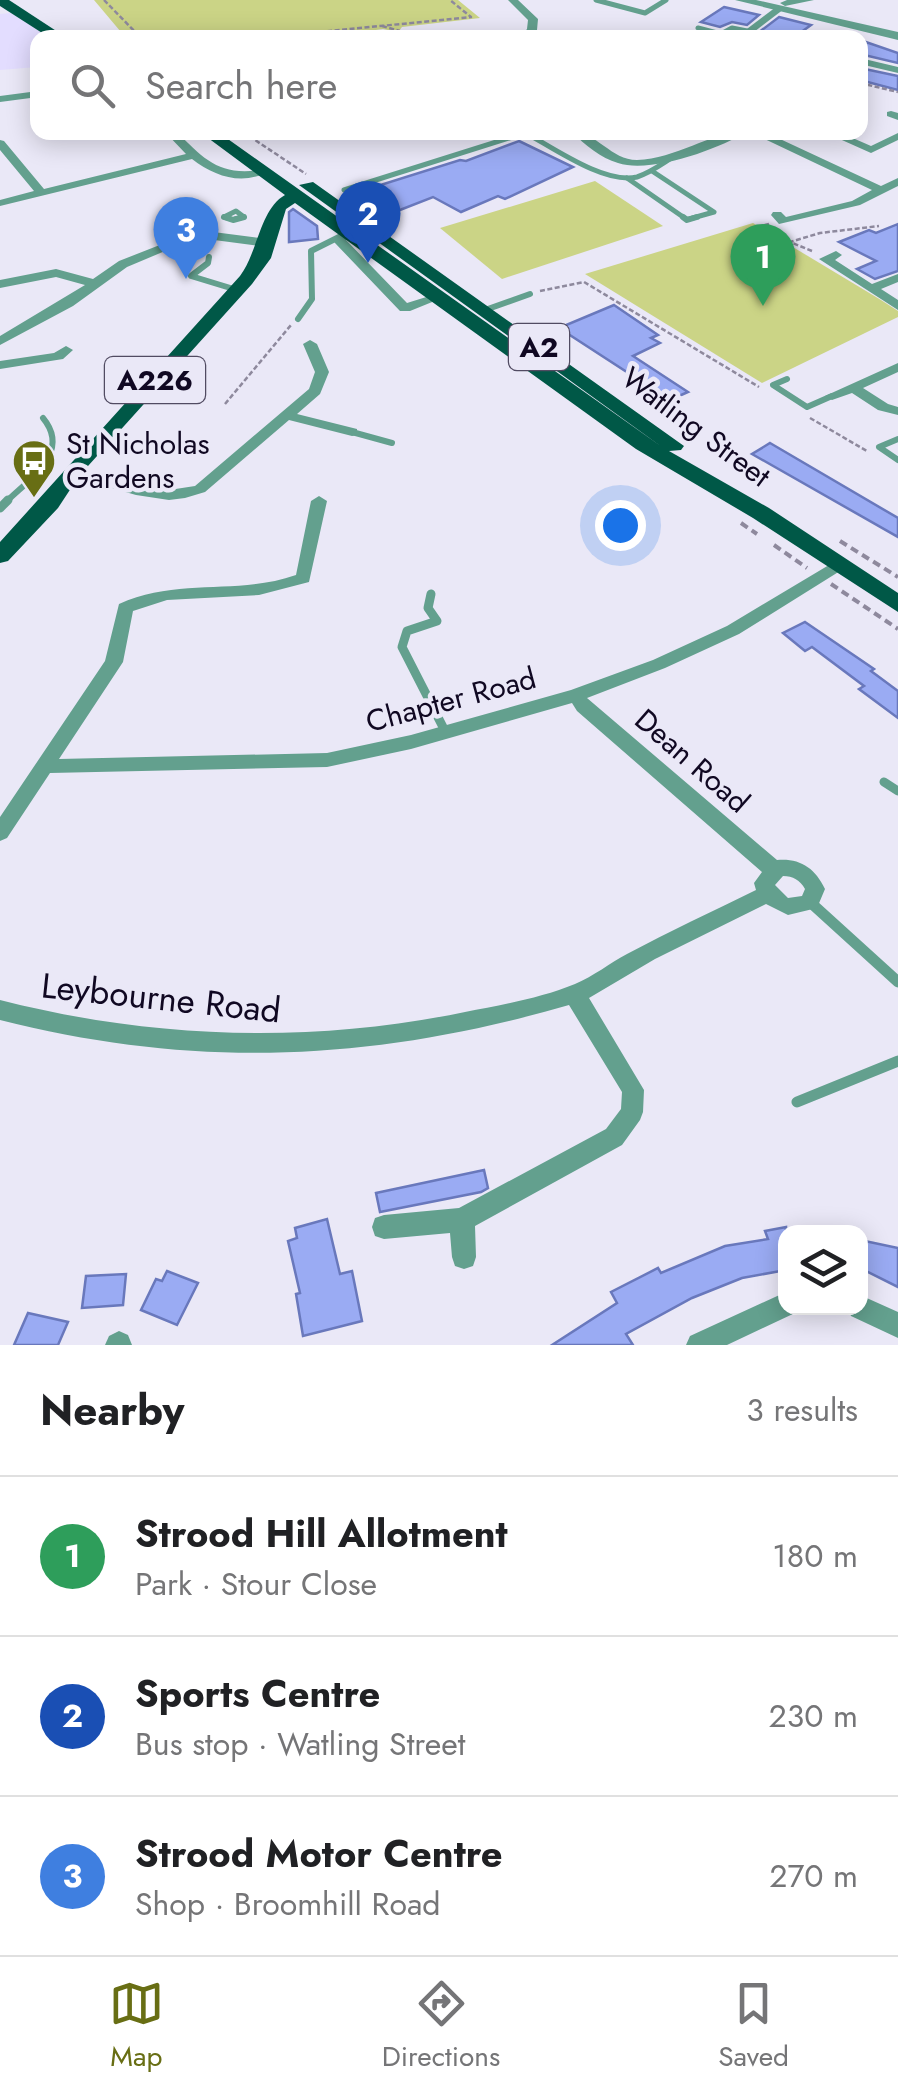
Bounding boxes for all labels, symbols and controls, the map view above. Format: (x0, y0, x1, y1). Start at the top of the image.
search box (30, 30, 868, 140)
icon: search (65, 58, 120, 113)
text: Search here (145, 58, 337, 113)
pin: 2 (336, 180, 400, 263)
pin: 3 (154, 196, 218, 279)
pin: 1 (730, 224, 796, 306)
road number: A2 (509, 324, 569, 370)
street label: Watling Street (613, 356, 780, 497)
road number: A226 (105, 357, 205, 403)
place label: St Nicholas Gardens (66, 422, 210, 499)
bus stop icon: St Nicholas Gardens (11, 438, 57, 499)
your location (595, 500, 646, 551)
street label: Chapter Road (361, 656, 541, 743)
street label: Dean Road (625, 699, 759, 823)
street label: Leybourne Road (39, 961, 283, 1035)
map controls (778, 1225, 868, 1315)
button: layers (778, 1225, 868, 1315)
text: Nearby (40, 1380, 184, 1441)
text: 3 results (746, 1387, 858, 1433)
text: Strood Hill Allotment (135, 1506, 508, 1561)
text: 1 (64, 1533, 81, 1579)
text: 180 m (772, 1533, 858, 1579)
text: Park · Stour Close (135, 1561, 377, 1607)
text: Sports Centre (135, 1666, 380, 1721)
text: 2 (62, 1693, 83, 1739)
text: 230 m (769, 1693, 858, 1739)
text: Bus stop · Watling Street (135, 1721, 465, 1767)
text: Strood Motor Centre (135, 1826, 503, 1881)
text: 3 (63, 1853, 82, 1899)
text: 270 m (769, 1853, 858, 1899)
text: Shop · Broomhill Road (135, 1881, 441, 1927)
tab: Map (109, 1976, 164, 2077)
tab: Directions (382, 1976, 500, 2077)
tab: Saved (718, 1976, 789, 2077)

